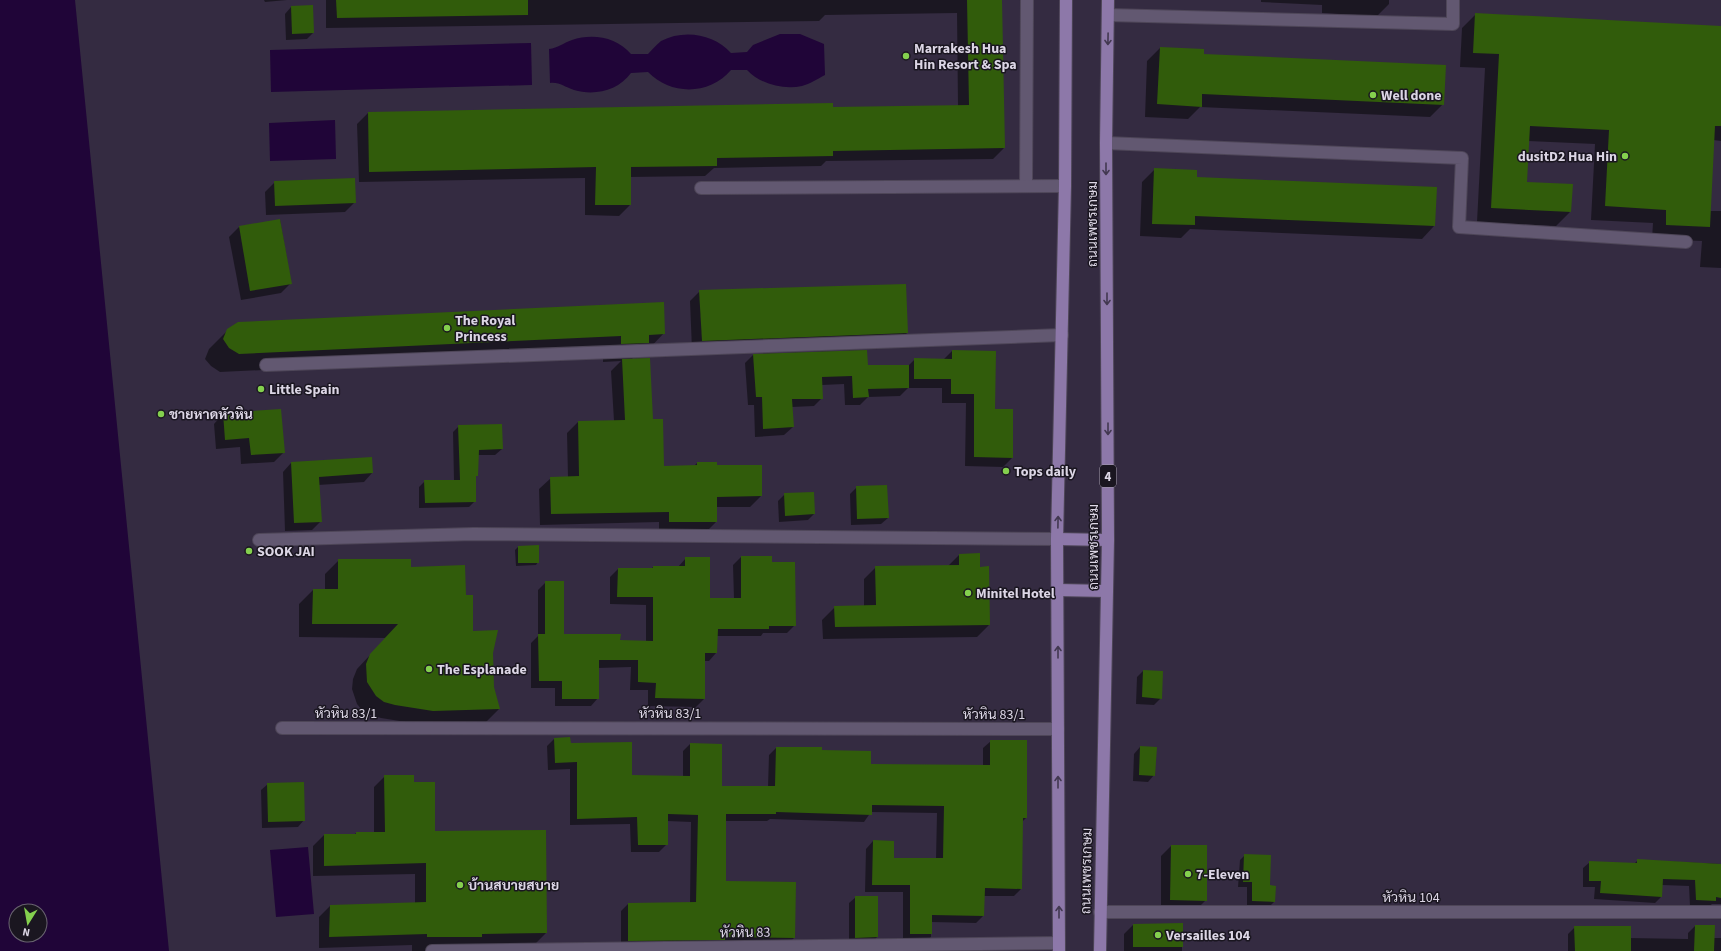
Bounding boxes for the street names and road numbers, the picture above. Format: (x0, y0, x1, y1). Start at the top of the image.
street label: ถนนเพชรเกษม (1083, 181, 1103, 267)
road number: 4 (1100, 465, 1116, 487)
street label: ถนนเพชรเกษม (1084, 504, 1104, 590)
street label: หัวหิน 83/1 (315, 704, 377, 724)
street label: หัวหิน 83/1 (639, 704, 701, 724)
street label: หัวหิน 83/1 (963, 705, 1025, 725)
street label: ถนนเพชรเกษม (1076, 828, 1098, 914)
street label: หัวหิน 104 (1382, 888, 1440, 908)
street label: หัวหิน 83 (720, 923, 771, 943)

